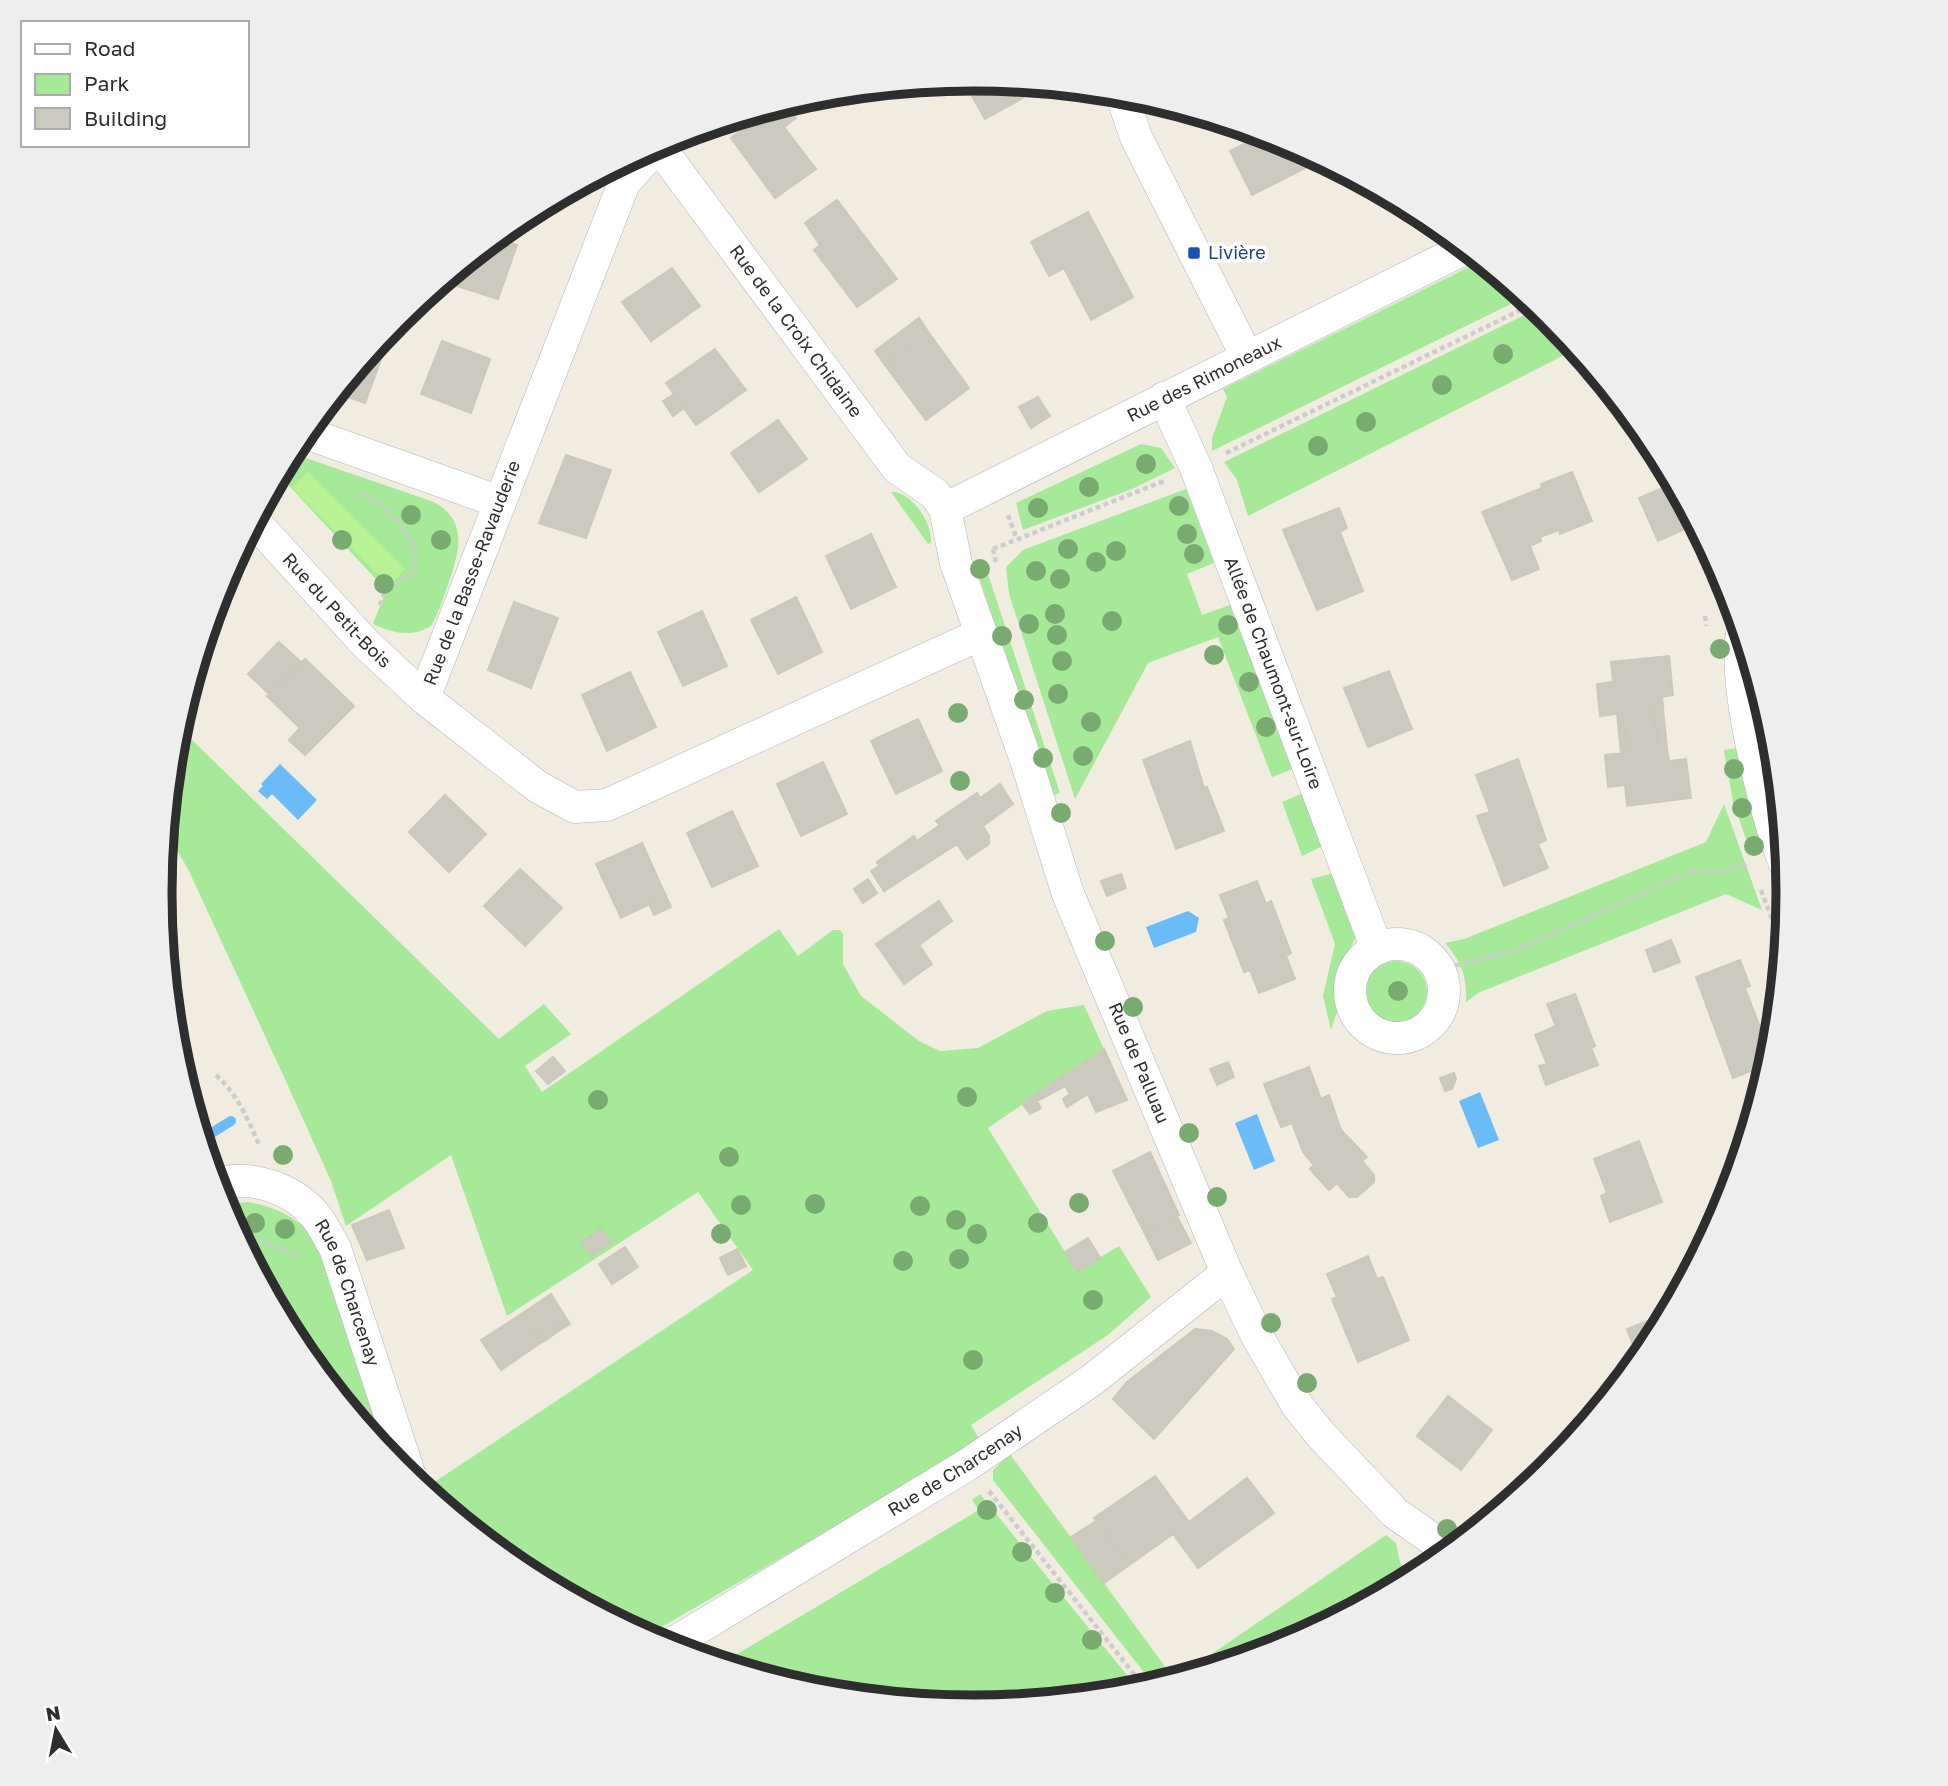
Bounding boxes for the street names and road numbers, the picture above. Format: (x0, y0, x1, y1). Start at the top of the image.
street label: Rue de la Croix Chidaine (725, 240, 868, 421)
street label: Rue des Rimoneaux (1123, 330, 1285, 426)
street label: Rue de la Basse-Ravauderie (418, 457, 524, 688)
street label: Rue du Petit-Bois (278, 548, 396, 672)
street label: Allée de Chaumont-sur-Loire (1220, 553, 1328, 792)
street label: Rue de Palluau (1105, 999, 1175, 1126)
street label: Rue de Charcenay (311, 1215, 385, 1369)
street label: Rue de Charcenay (883, 1419, 1026, 1521)

